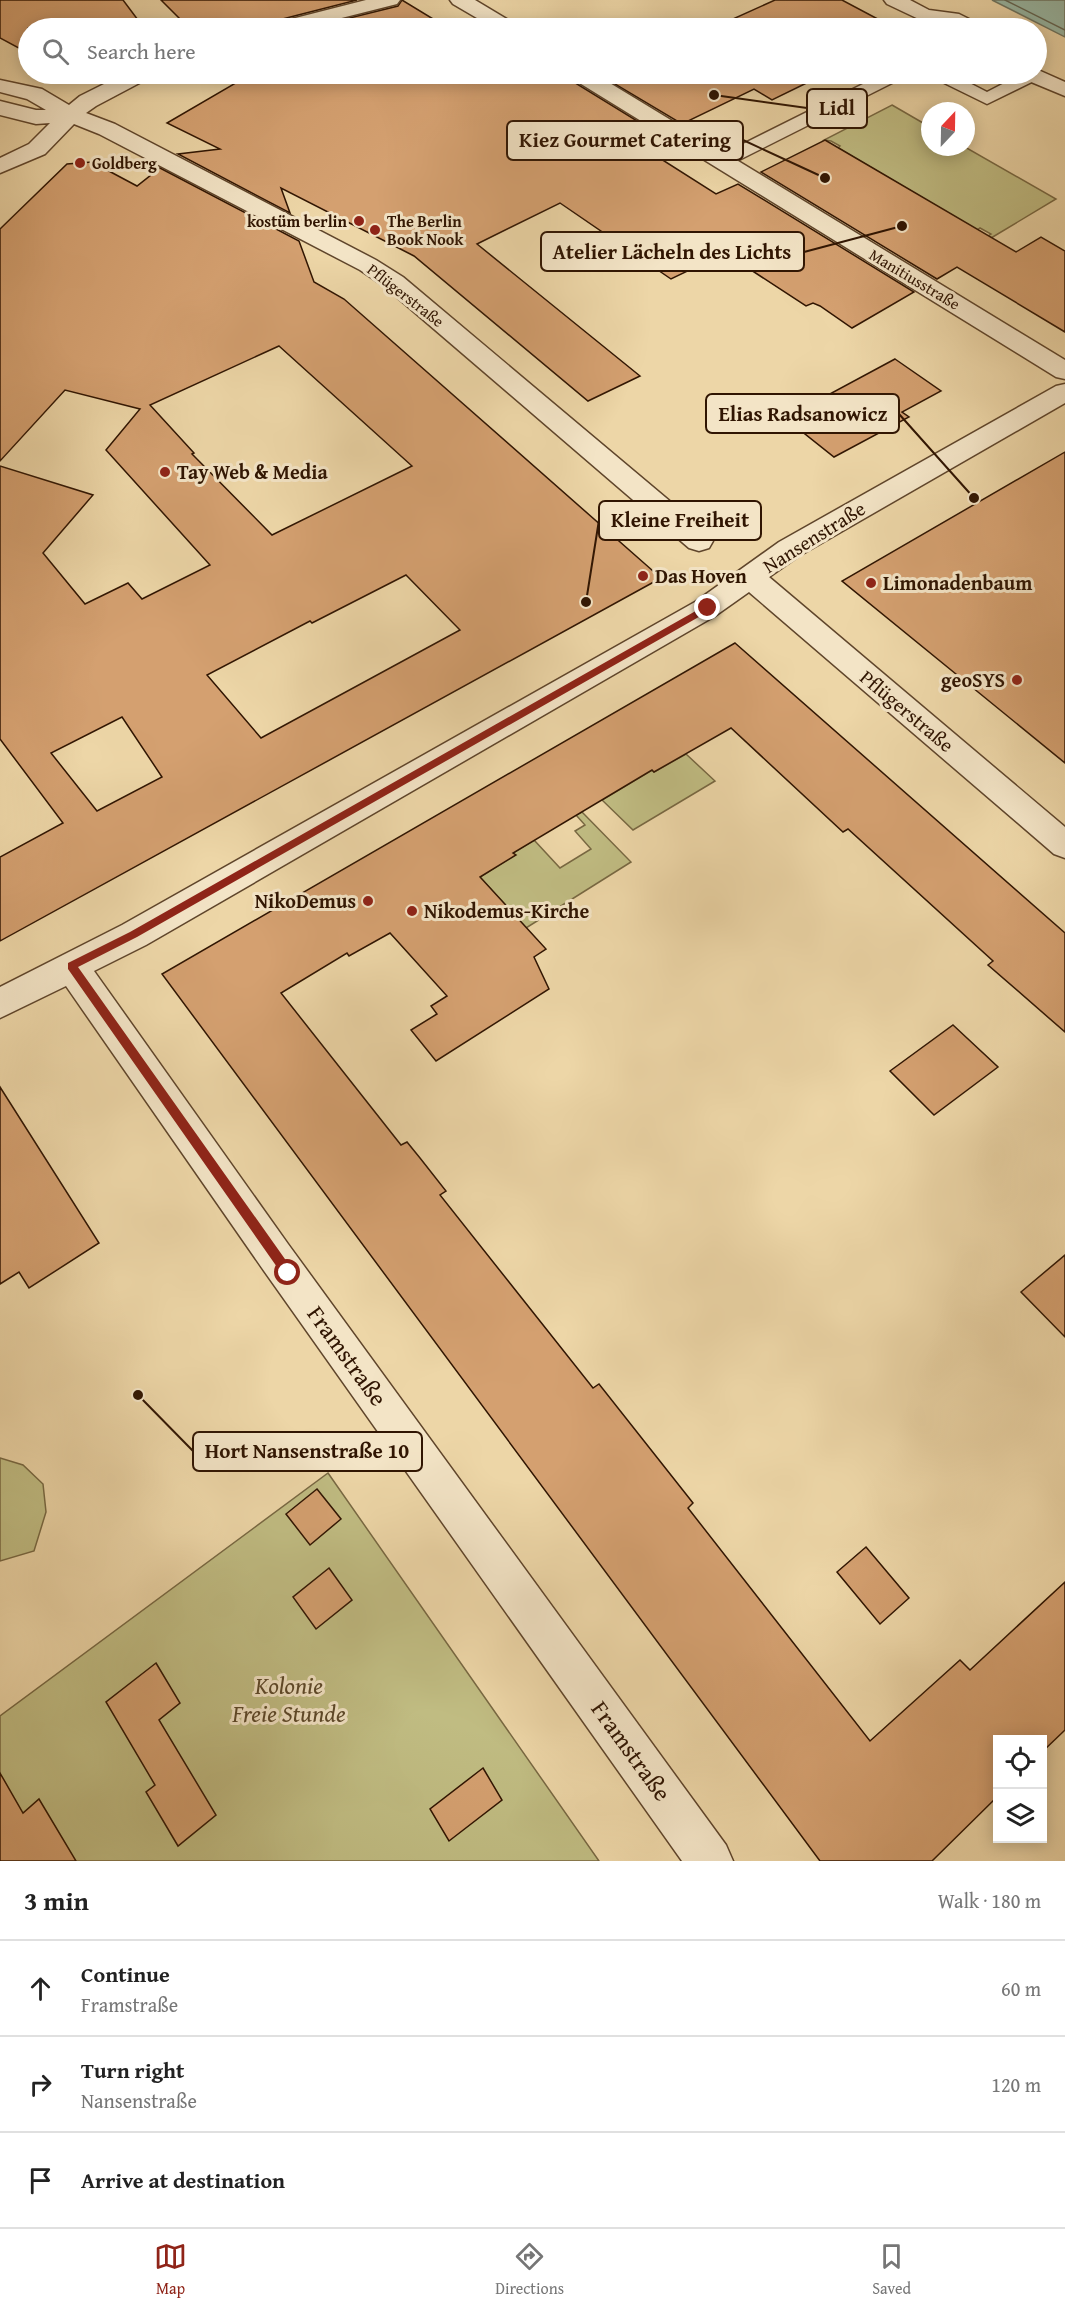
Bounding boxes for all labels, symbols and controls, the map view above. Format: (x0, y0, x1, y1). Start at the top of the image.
search box (18, 18, 1047, 84)
icon: search (39, 35, 72, 68)
text: Search here (87, 35, 196, 67)
callout: Lidl (807, 89, 867, 128)
text: Lidl (819, 92, 855, 123)
north arrow (921, 102, 975, 156)
callout: Kiez Gourmet Catering (507, 121, 743, 160)
text: Kiez Gourmet Catering (519, 124, 732, 155)
place label: Goldberg (92, 151, 157, 175)
marker: Goldberg (73, 156, 87, 170)
place label: kostüm berlin (247, 209, 348, 233)
place label: The Berlin Book Nook (387, 209, 464, 251)
marker: kostüm berlin (352, 214, 366, 228)
marker: The Berlin Book Nook (368, 223, 382, 237)
callout: Atelier Lächeln des Lichts (541, 232, 804, 271)
text: Atelier Lächeln des Lichts (553, 236, 791, 267)
street label: Manitiusstraße (865, 242, 965, 316)
street label: Pflügerstraße (362, 257, 450, 333)
callout: Elias Radsanowicz (706, 394, 899, 433)
text: Elias Radsanowicz (719, 398, 887, 429)
place label: Tay Web & Media (177, 457, 328, 486)
marker: Tay Web & Media (158, 465, 172, 479)
street label: Nansenstraße (757, 494, 871, 580)
callout: Kleine Freiheit (599, 501, 761, 540)
text: Kleine Freiheit (611, 504, 749, 535)
place label: Das Hoven (655, 561, 747, 590)
place label: Limonadenbaum (883, 568, 1032, 597)
marker: Das Hoven (636, 569, 650, 583)
marker: Limonadenbaum (864, 576, 878, 590)
route end (694, 594, 720, 620)
street label: Pflügerstraße (854, 663, 961, 759)
place label: geoSYS (941, 665, 1005, 694)
marker: geoSYS (1010, 673, 1024, 687)
place label: NikoDemus (255, 886, 356, 915)
marker: NikoDemus (361, 894, 375, 908)
place label: Nikodemus-Kirche (424, 896, 589, 925)
marker: Nikodemus-Kirche (405, 904, 419, 918)
route start (274, 1259, 300, 1285)
street label: Framstraße (299, 1298, 396, 1413)
callout: Hort Nansenstraße 10 (193, 1432, 422, 1471)
text: Hort Nansenstraße 10 (205, 1435, 409, 1466)
park label: Kolonie Freie Stunde (231, 1668, 346, 1731)
street label: Framstraße (583, 1693, 680, 1808)
map controls (993, 1735, 1047, 1843)
button: locate (993, 1735, 1047, 1789)
button: layers (993, 1789, 1047, 1843)
text: 3 min (24, 1881, 89, 1920)
text: Walk · 180 m (938, 1886, 1041, 1915)
text: Continue (81, 1958, 170, 1990)
icon: ahead (24, 1972, 57, 2005)
text: 60 m (1001, 1974, 1041, 2003)
text: Framstraße (81, 1990, 178, 2019)
text: Turn right (81, 2054, 184, 2086)
icon: right (24, 2068, 57, 2101)
text: 120 m (991, 2070, 1041, 2099)
text: Nansenstraße (81, 2086, 197, 2115)
icon: arrive (24, 2164, 57, 2197)
text: Arrive at destination (81, 2164, 285, 2196)
tab: Map (154, 2240, 187, 2300)
tab: Directions (495, 2240, 564, 2300)
tab: Saved (872, 2240, 911, 2300)

